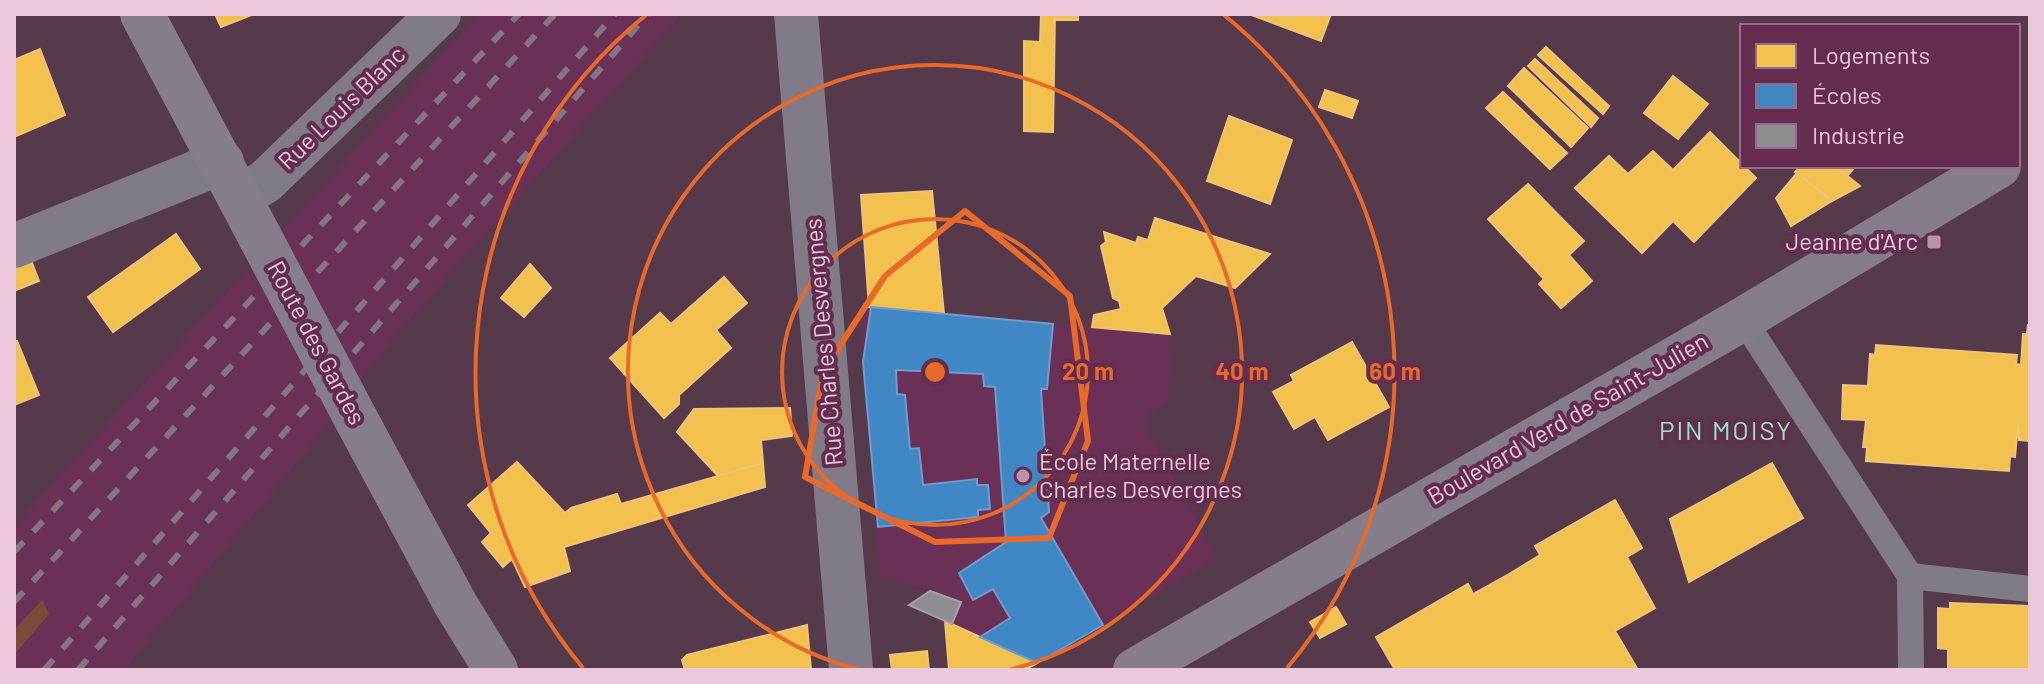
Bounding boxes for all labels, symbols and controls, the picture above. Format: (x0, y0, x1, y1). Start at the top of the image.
legend (1740, 24, 2020, 168)
street label: Rue Louis Blanc (271, 39, 410, 175)
text: Logements (1812, 40, 1930, 69)
text: Écoles (1812, 80, 1882, 109)
text: Industrie (1812, 120, 1905, 149)
street label: Rue Charles Desvergnes (797, 217, 848, 467)
place label: Jeanne d'Arc (1785, 226, 1918, 255)
marker: Jeanne d'Arc (1925, 233, 1943, 251)
street label: Route des Gardes (262, 255, 373, 429)
street label: Boulevard Verd de Saint-Julien (1422, 325, 1713, 510)
text: 20 m (1062, 356, 1114, 385)
text: 40 m (1215, 356, 1269, 385)
text: 60 m (1369, 356, 1421, 385)
centre of rings (921, 358, 949, 386)
district label: PIN MOISY (1659, 414, 1793, 445)
place label: École Maternelle Charles Desvergnes (1039, 446, 1242, 503)
marker: École Maternelle Charles Desvergnes (1014, 467, 1032, 485)

